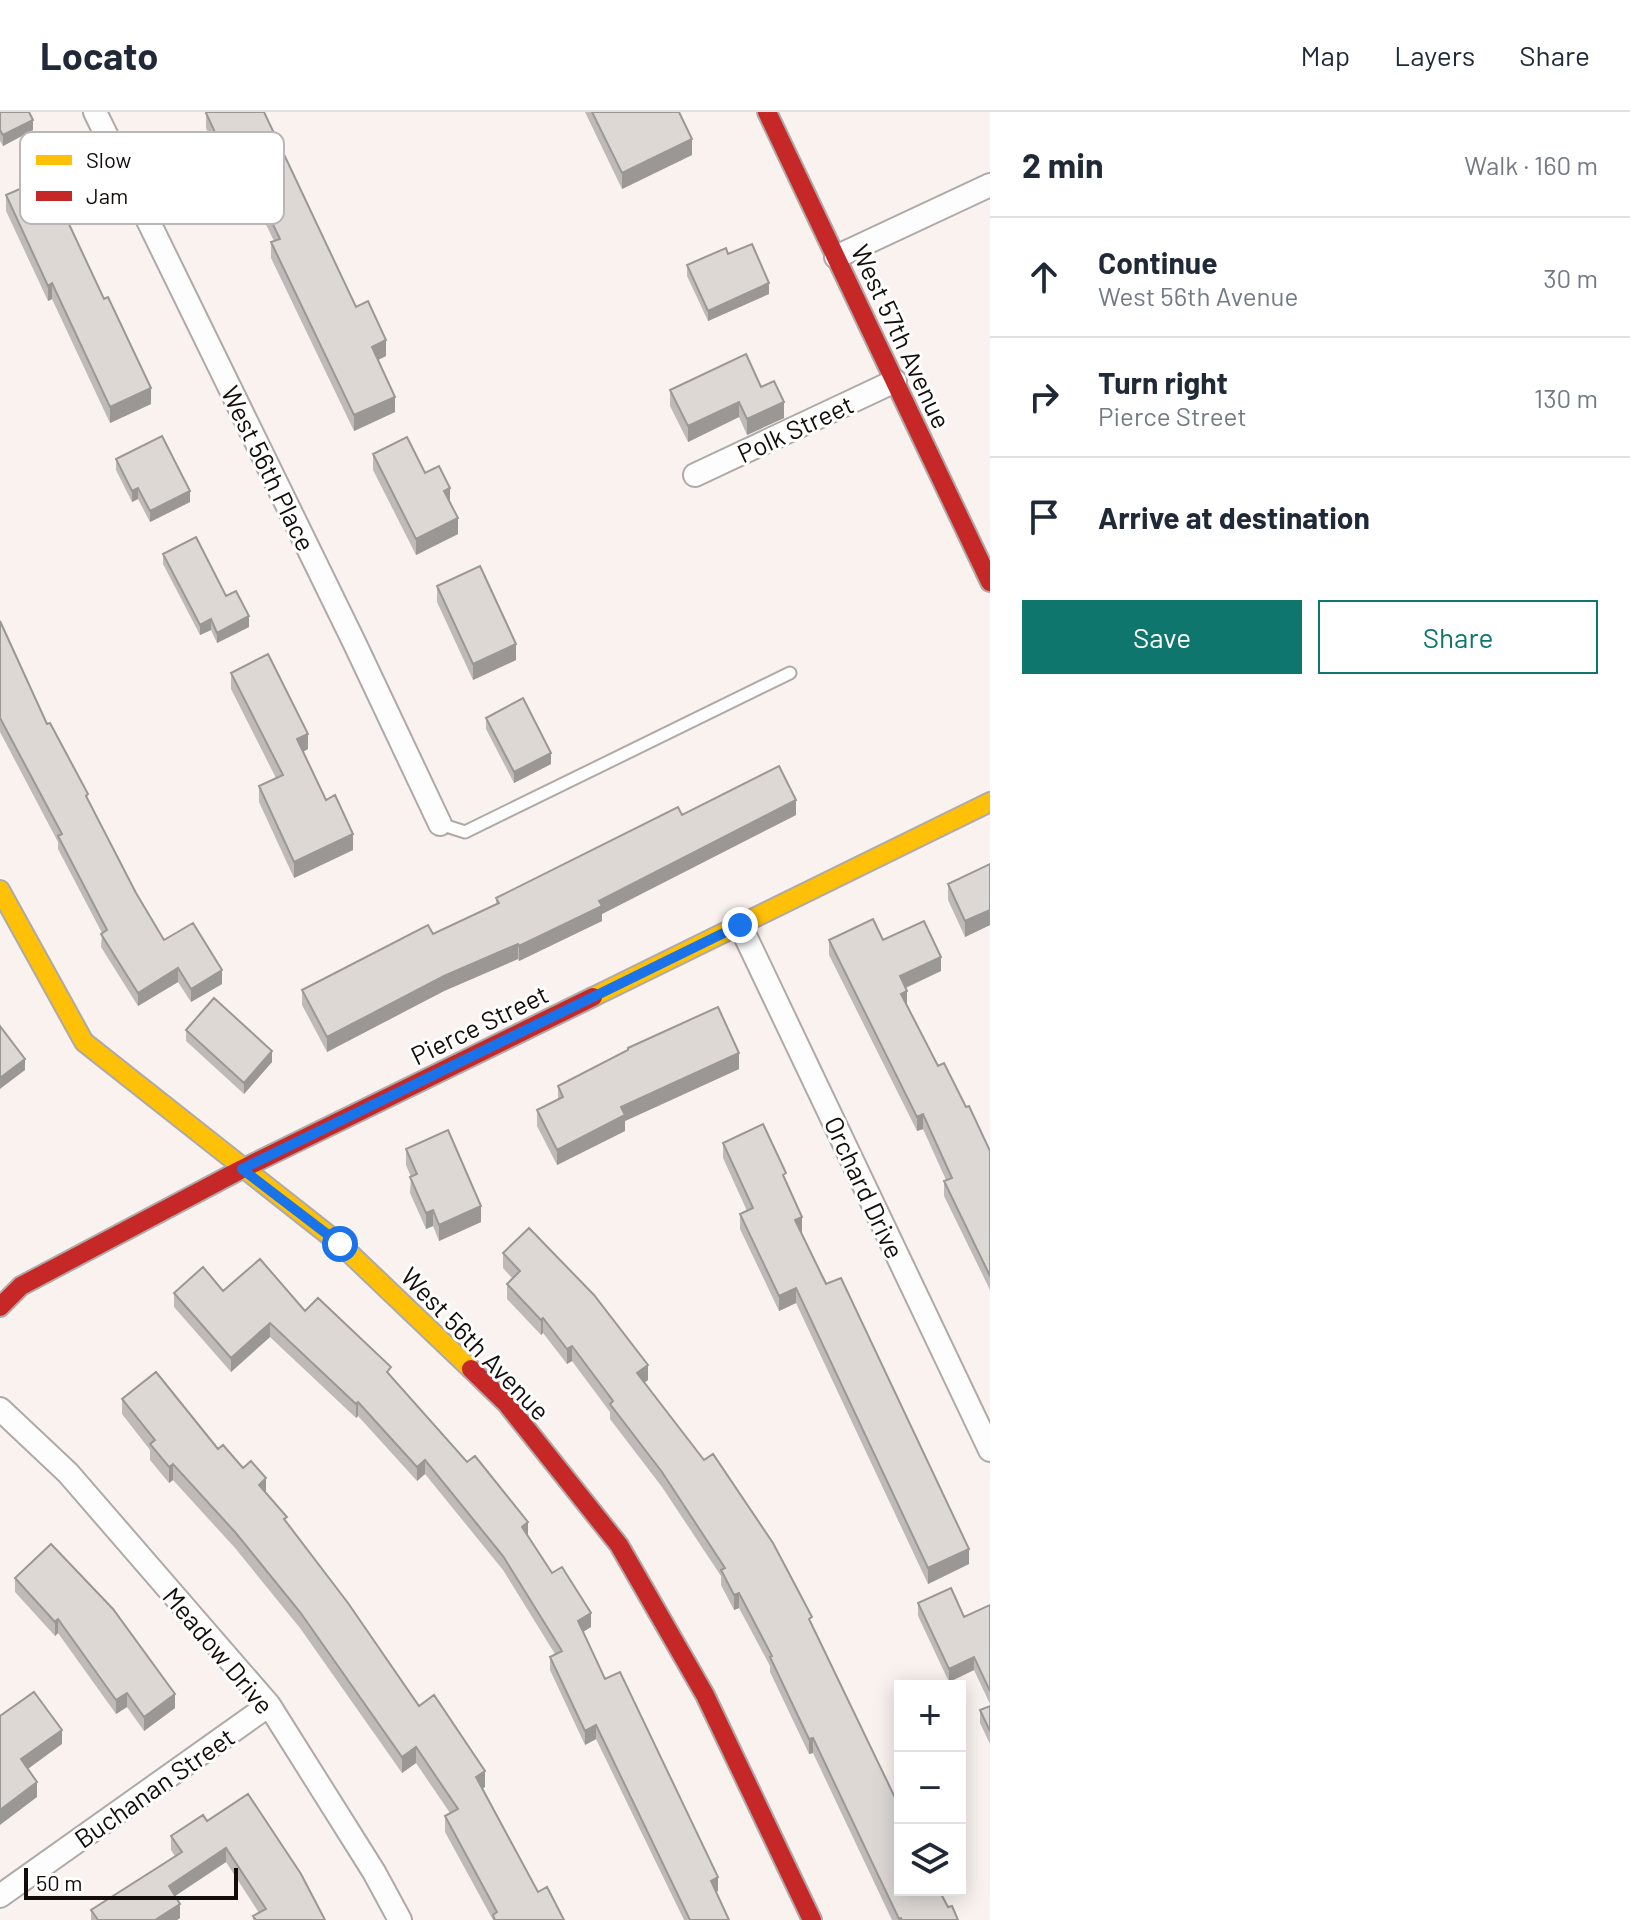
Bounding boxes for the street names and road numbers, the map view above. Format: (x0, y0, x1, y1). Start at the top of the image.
street label: West 57th Avenue (846, 239, 958, 433)
street label: West 56th Place (216, 380, 322, 556)
street label: Polk Street (732, 388, 858, 468)
street label: Pierce Street (405, 977, 553, 1071)
street label: Orchard Drive (819, 1111, 911, 1263)
street label: West 56th Avenue (395, 1260, 557, 1426)
street label: Meadow Drive (157, 1581, 281, 1719)
street label: Buchanan Street (68, 1720, 240, 1854)

